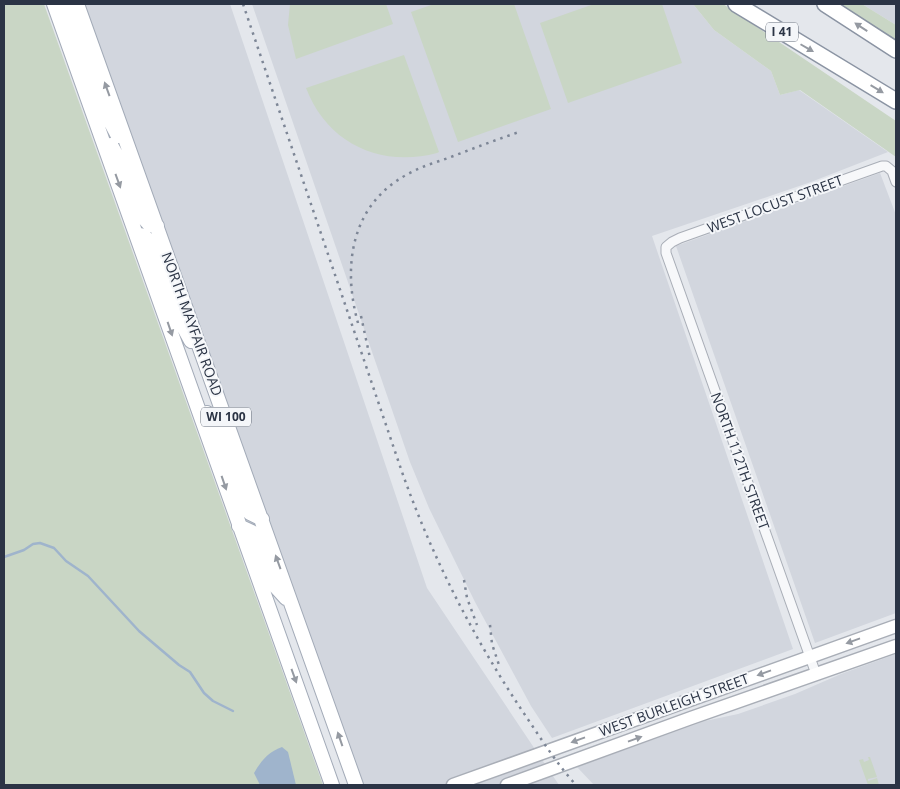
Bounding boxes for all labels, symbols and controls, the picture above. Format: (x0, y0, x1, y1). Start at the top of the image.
road number: I 41 (766, 22, 798, 42)
one-way arrow (854, 22, 868, 32)
one-way arrow (801, 43, 814, 52)
one-way arrow (103, 81, 110, 96)
one-way arrow (871, 85, 884, 94)
street label: WEST LOCUST STREET (704, 170, 846, 237)
one-way arrow (115, 174, 122, 189)
street label: NORTH MAYFAIR ROAD (158, 249, 227, 398)
one-way arrow (166, 322, 174, 337)
street label: NORTH 112TH STREET (707, 390, 774, 532)
road number: WI 100 (201, 408, 251, 427)
one-way arrow (221, 475, 228, 490)
one-way arrow (274, 555, 281, 570)
one-way arrow (845, 638, 860, 645)
street label: WEST BURLEIGH STREET (596, 668, 752, 740)
one-way arrow (291, 669, 298, 684)
one-way arrow (756, 669, 771, 677)
one-way arrow (336, 731, 344, 746)
one-way arrow (628, 735, 643, 742)
one-way arrow (571, 737, 586, 744)

